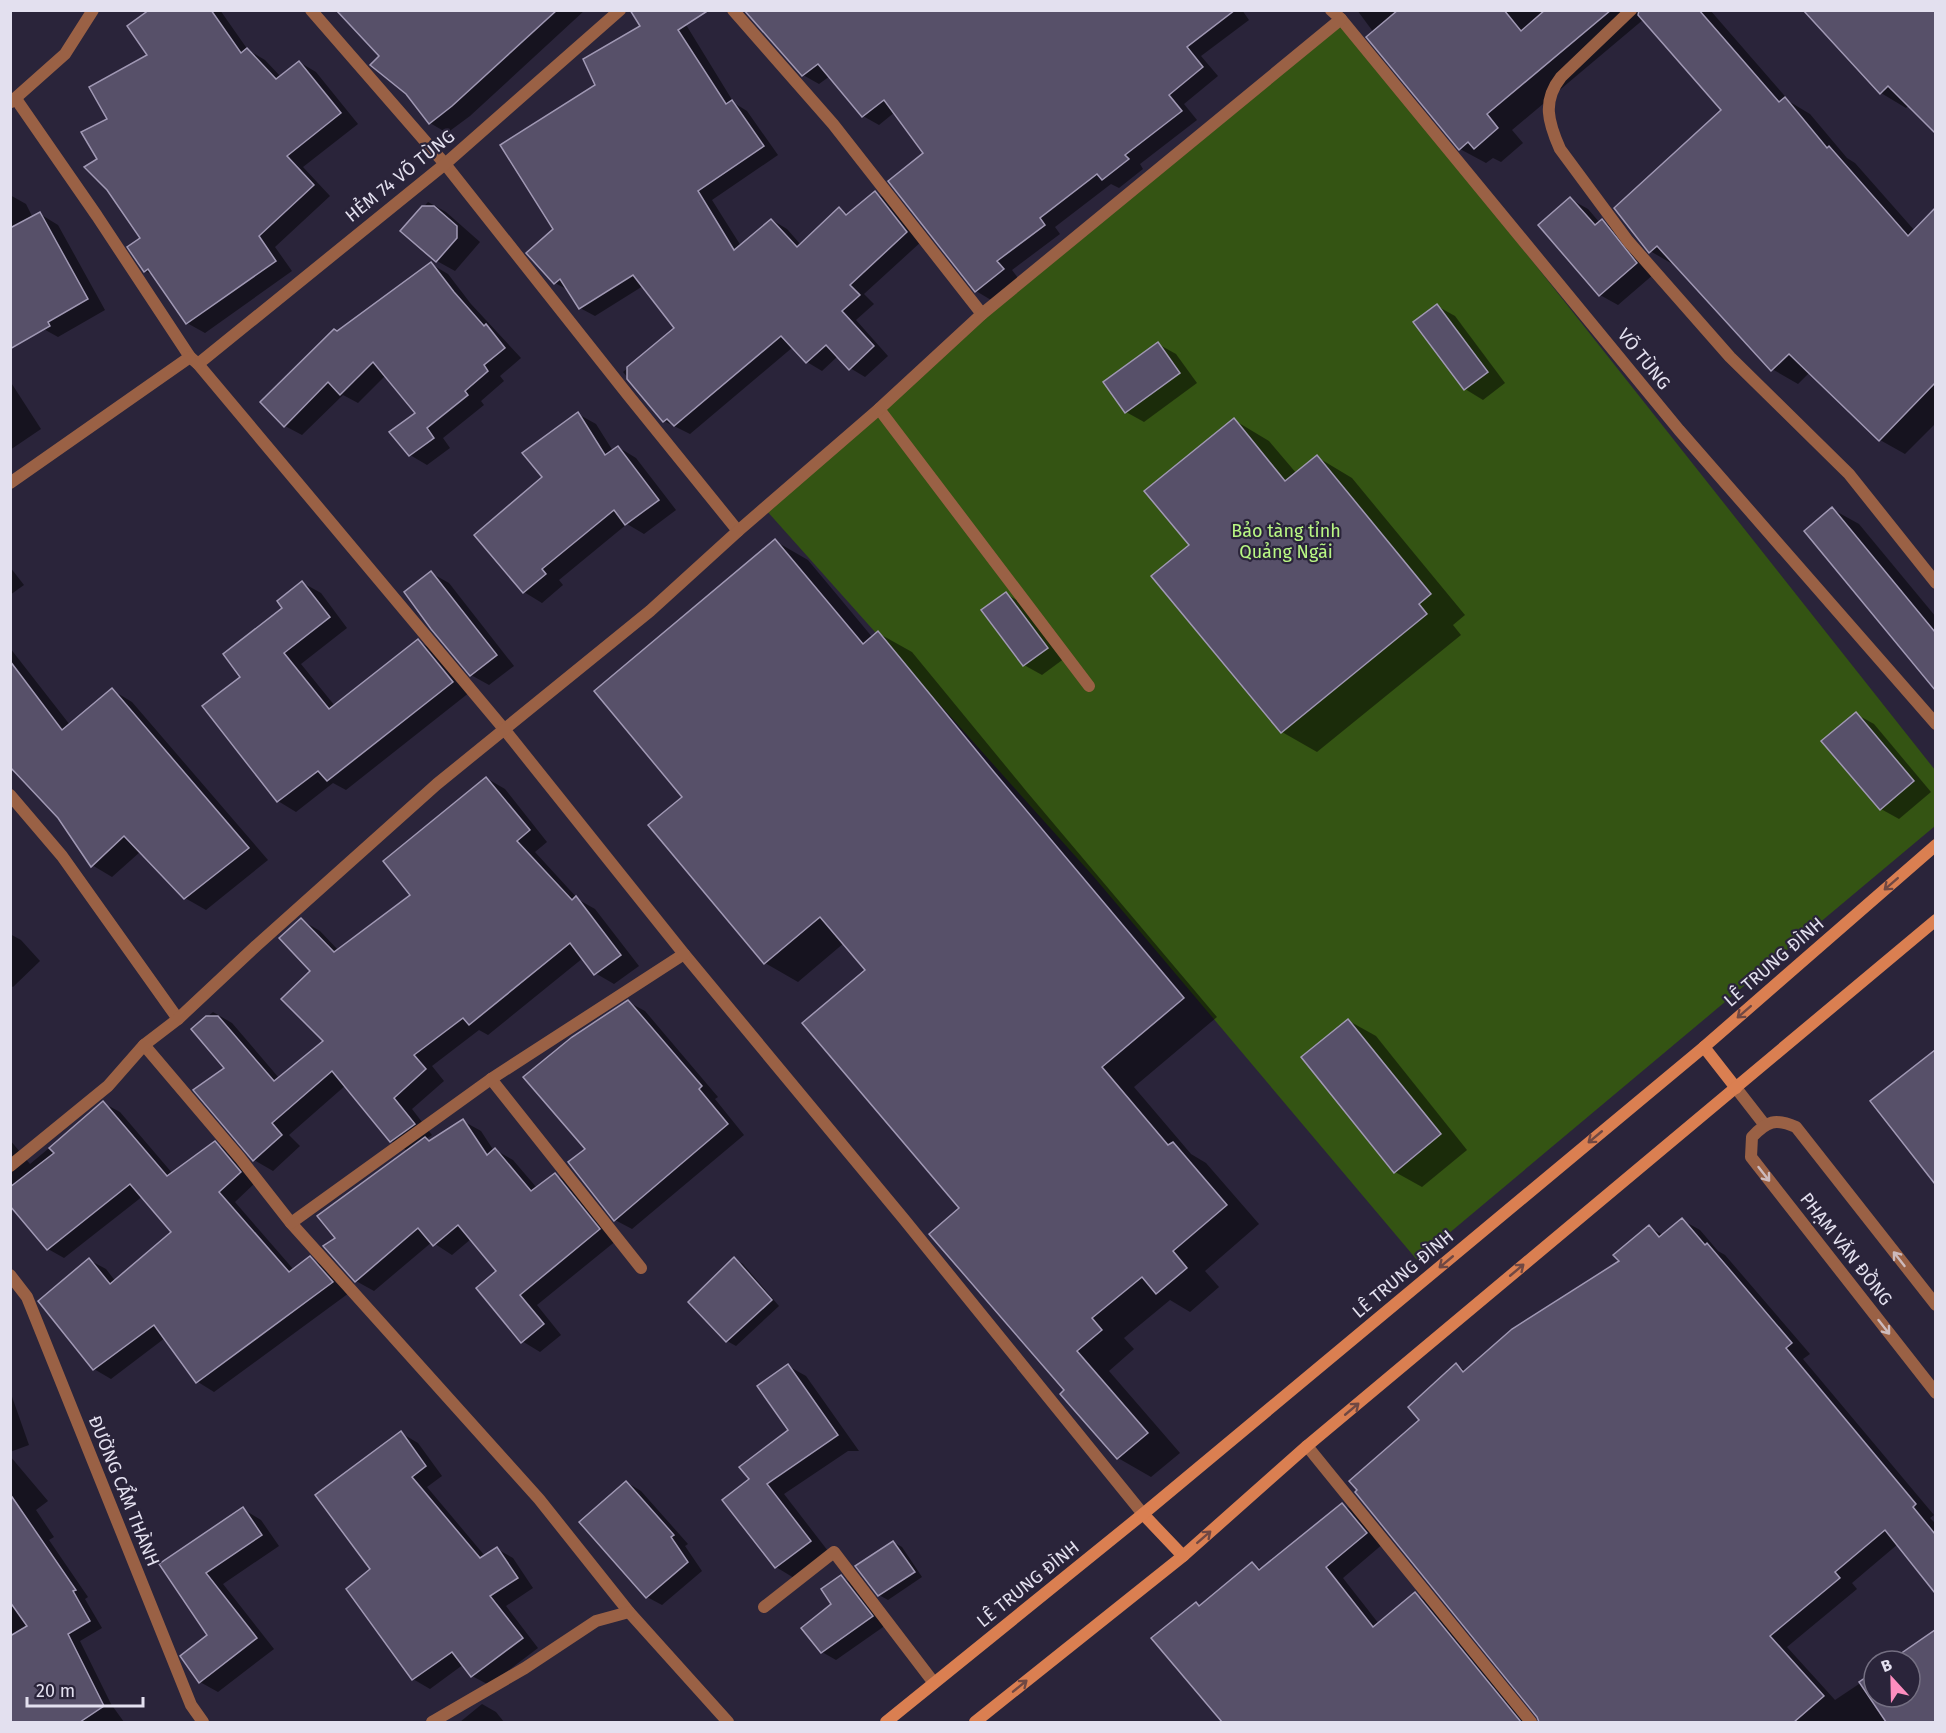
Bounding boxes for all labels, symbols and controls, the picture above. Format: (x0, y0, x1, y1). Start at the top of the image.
street label: HẺM 74 VÕ TÙNG (340, 124, 459, 227)
street label: VÕ TÙNG (1613, 323, 1676, 394)
park label: Bảo tàng tỉnh Quảng Ngãi (1231, 520, 1341, 563)
one-way arrow (1884, 877, 1899, 891)
street label: LÊ TRUNG ĐÌNH (1719, 912, 1829, 1011)
one-way arrow (1737, 1005, 1752, 1019)
one-way arrow (1587, 1131, 1603, 1144)
one-way arrow (1758, 1165, 1771, 1181)
street label: PHẠM VĂN ĐỒNG (1795, 1186, 1899, 1310)
street label: LÊ TRUNG ĐÌNH (1347, 1224, 1458, 1323)
one-way arrow (1893, 1251, 1906, 1267)
one-way arrow (1438, 1256, 1454, 1269)
one-way arrow (1509, 1264, 1525, 1277)
one-way arrow (1878, 1319, 1891, 1335)
one-way arrow (1344, 1402, 1359, 1416)
street label: ĐƯỜNG CẨM THÀNH (84, 1412, 166, 1570)
one-way arrow (1196, 1530, 1211, 1544)
street label: LÊ TRUNG ĐÌNH (972, 1535, 1084, 1632)
north arrow (1862, 1649, 1922, 1709)
text: B (1878, 1655, 1895, 1676)
scale bar (27, 1670, 142, 1708)
one-way arrow (1012, 1679, 1027, 1693)
text: 20 m (36, 1680, 75, 1702)

